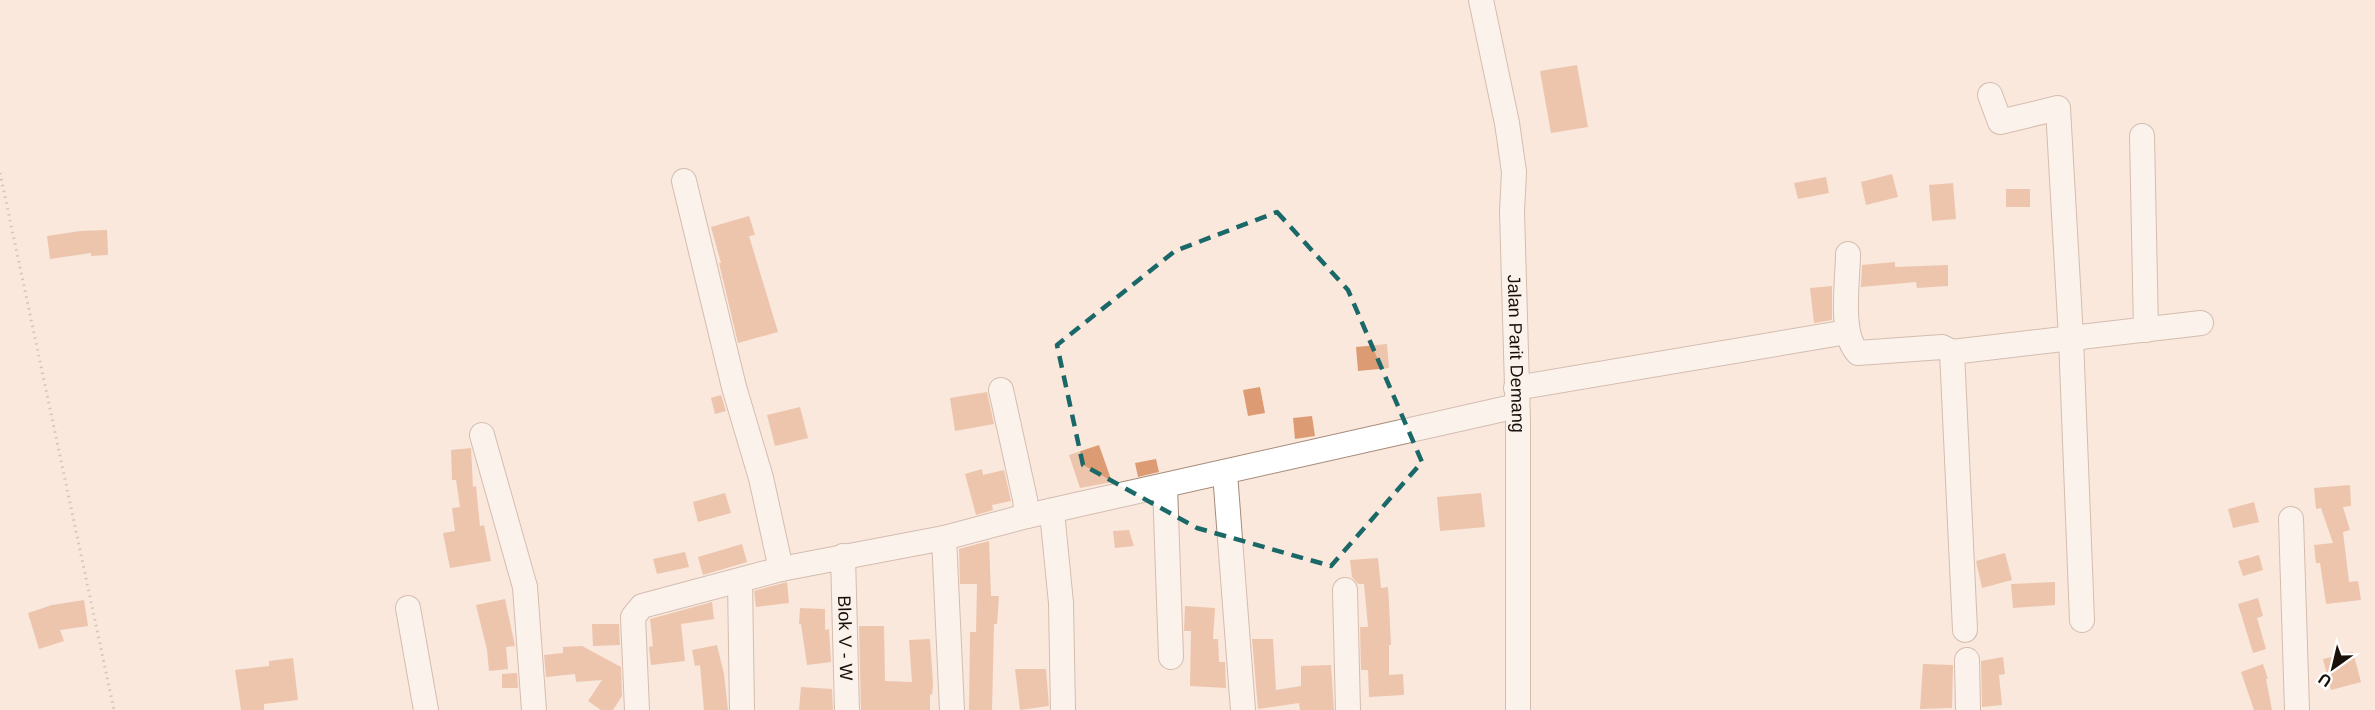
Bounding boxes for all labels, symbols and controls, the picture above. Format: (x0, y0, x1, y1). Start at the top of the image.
street label: Jalan Parit Demang (1504, 274, 1528, 433)
street label: Blok V - W (834, 595, 856, 681)
north arrow (2303, 638, 2363, 698)
text: U (2315, 670, 2334, 690)

